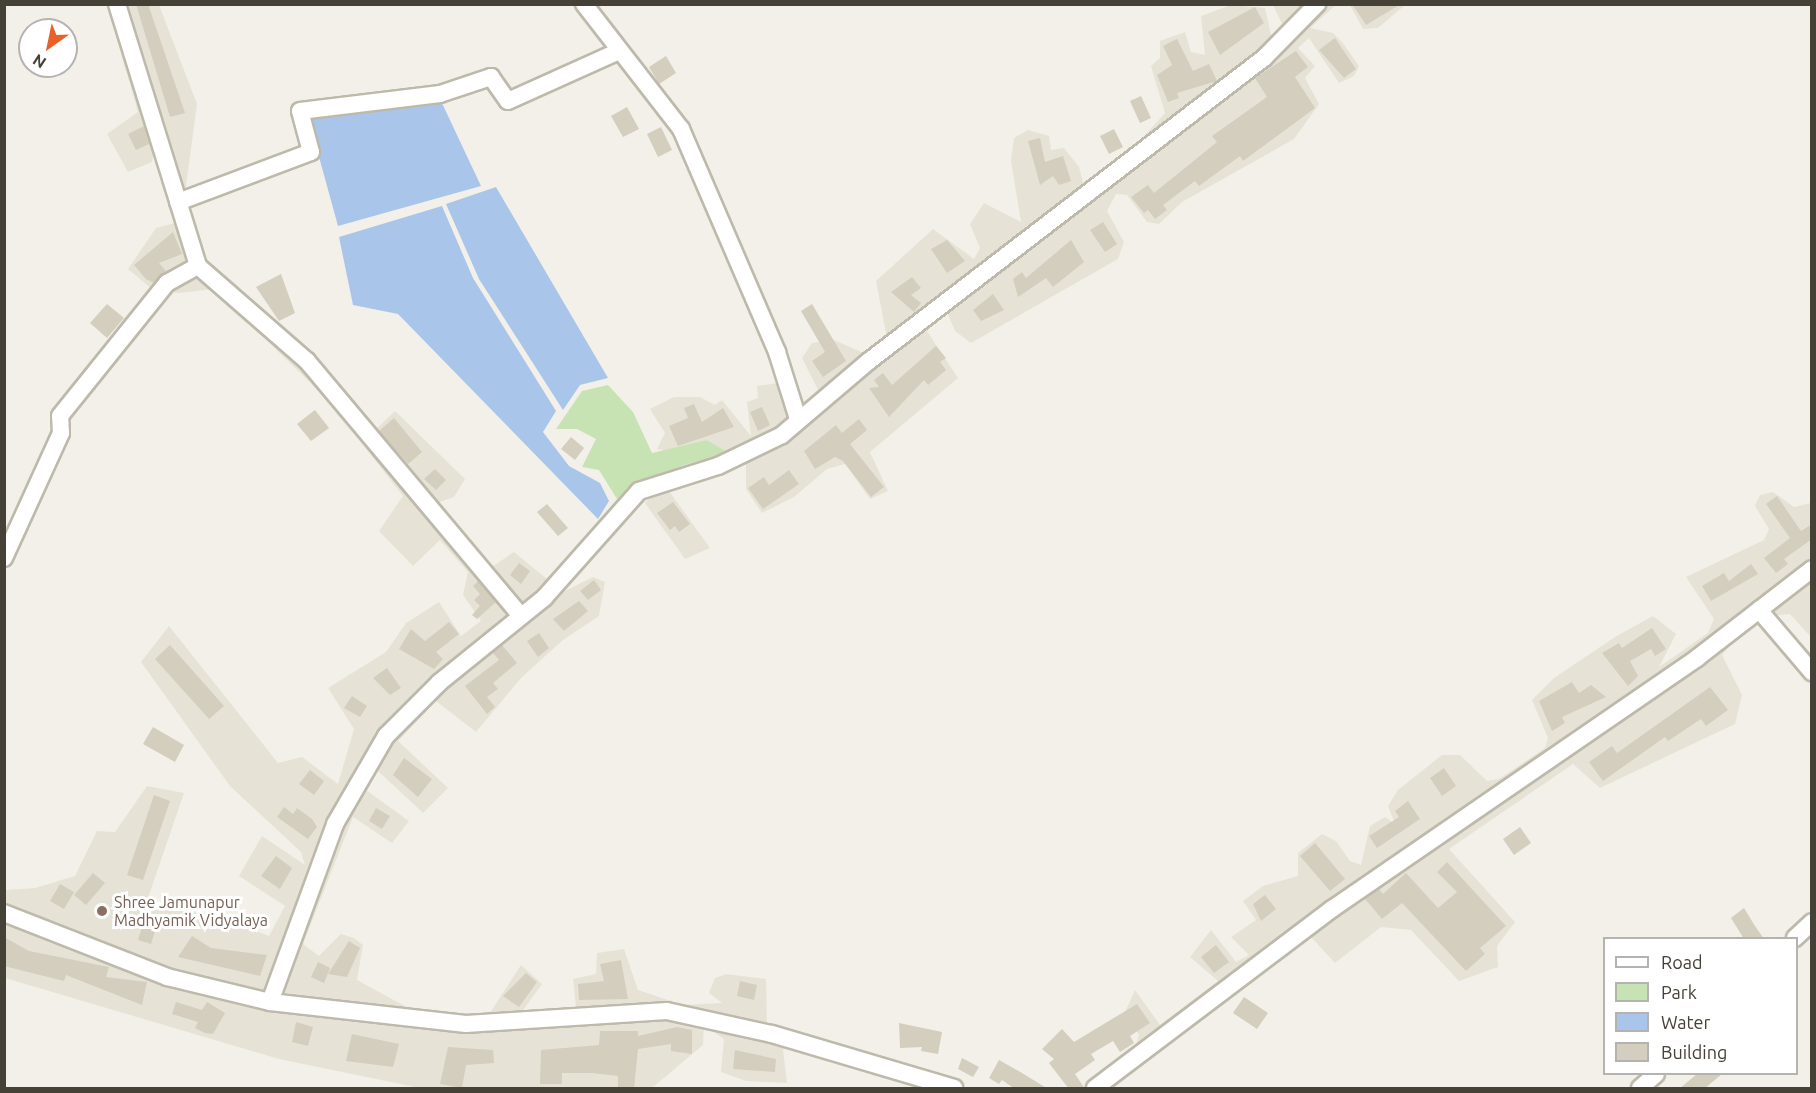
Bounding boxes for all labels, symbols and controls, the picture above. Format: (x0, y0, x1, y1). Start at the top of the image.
north arrow (18, 18, 78, 78)
text: N (29, 51, 49, 72)
place label: Shree Jamunapur Madhyamik Vidyalaya (114, 892, 268, 930)
marker: Shree Jamunapur Madhyamik Vidyalaya (95, 904, 109, 918)
legend (1603, 937, 1798, 1075)
text: Road (1661, 952, 1703, 972)
text: Park (1661, 982, 1697, 1002)
text: Water (1661, 1012, 1710, 1032)
text: Building (1661, 1042, 1727, 1062)

